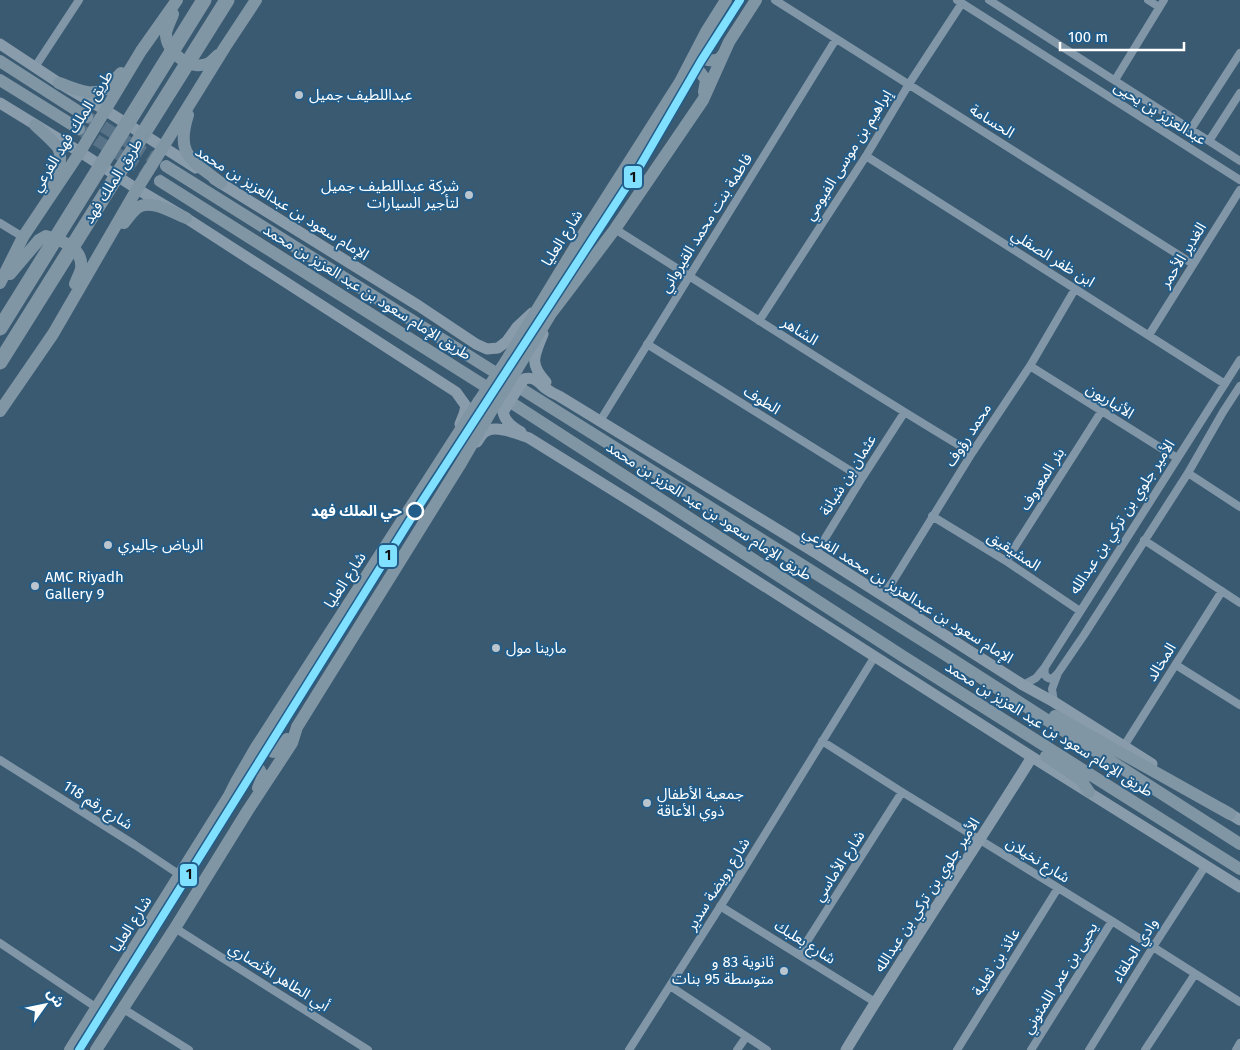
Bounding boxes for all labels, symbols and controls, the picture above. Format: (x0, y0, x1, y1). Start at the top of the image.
scale bar (1060, 20, 1184, 52)
text: 100 m (1068, 28, 1108, 46)
street label: طريق الملك فهد الفرعي (27, 67, 117, 195)
street label: عبدالعزيز بن يحيى (1111, 77, 1210, 149)
place label: عبداللطيف جميل (309, 86, 413, 104)
street label: إبراهيم بن موسى الفيومي (800, 86, 898, 225)
marker: عبداللطيف جميل (293, 89, 305, 101)
street label: الحسامة (966, 100, 1018, 142)
street label: طريق الملك فهد (80, 135, 146, 227)
street label: الإمام سعود بن عبدالعزيز بن محمد (191, 142, 372, 266)
street label: فاطمة بنت محمد القيرواني (656, 150, 758, 297)
line badge: 1 (623, 165, 643, 189)
text: 1 (630, 169, 636, 186)
place label: شركة عبداللطيف جميل لتأجير السيارات (321, 177, 459, 212)
marker: شركة عبداللطيف جميل لتأجير السيارات (463, 189, 475, 201)
street label: شارع العليا (538, 206, 589, 271)
street label: الغدير الأحمر (1155, 219, 1210, 292)
street label: طريق الإمام سعود بن عبد العزيز بن محمد (259, 220, 474, 365)
street label: ابن ظفر الصقلي (1007, 225, 1098, 293)
street label: الشاهر (778, 312, 821, 349)
street label: الأنباريون (1083, 379, 1137, 423)
street label: الطوف (740, 382, 784, 418)
street label: محمد رؤوف (941, 400, 995, 470)
street label: عثمان بن شبانة (816, 431, 880, 519)
street label: الأمير جلوي بن تركي بن عبدالله (1065, 436, 1181, 599)
street label: طريق الإمام سعود بن عبد العزيز بن محمد (602, 438, 815, 586)
street label: بئر المعروف (1016, 444, 1068, 514)
place label: حي الملك فهد (311, 502, 403, 522)
marker: حي الملك فهد (406, 502, 424, 520)
street label: الإمام سعود بن عبدالعزيز بن محمد الفرعي (798, 523, 1016, 670)
street label: المشيقيق (984, 527, 1044, 576)
place label: الرياض جاليري (118, 536, 203, 556)
marker: الرياض جاليري (102, 539, 114, 551)
line badge: 1 (378, 544, 398, 568)
text: 1 (385, 547, 391, 564)
street label: شارع العليا (320, 549, 372, 613)
place label: AMC Riyadh Gallery 9 (45, 568, 124, 603)
marker: AMC Riyadh Gallery 9 (29, 580, 41, 592)
place label: مارينا مول (506, 639, 567, 657)
street label: المخالد (1142, 639, 1180, 685)
marker: مارينا مول (490, 642, 502, 654)
street label: طريق الإمام سعود بن عبد العزيز بن محمد (941, 657, 1156, 802)
street label: شارع رقم 118 (58, 777, 136, 836)
place label: جمعية الأطفال ذوي الأعاقة (657, 785, 744, 822)
marker: جمعية الأطفال ذوي الأعاقة (641, 797, 653, 809)
street label: الأمير جلوي بن تركي بن عبدالله (870, 814, 986, 977)
street label: شارع الأماسي (810, 827, 871, 906)
street label: شارع نخيلان (1001, 833, 1073, 889)
street label: شارع رويضة سدير (682, 834, 756, 936)
line badge: 1 (179, 863, 198, 887)
text: 1 (186, 866, 192, 883)
street label: شارع العليا (107, 892, 158, 957)
street label: وادي الحلقاء (1108, 915, 1164, 987)
street label: شارع بعلبك (770, 916, 839, 970)
street label: يحيى بن عمر اللمثوني (1018, 919, 1104, 1038)
street label: عائذ بن ثعلبة (968, 925, 1024, 999)
street label: أبي الطاهر الأنصاري (224, 939, 333, 1017)
place label: ثانوية 83 و متوسطة 95 بنات (672, 953, 774, 988)
marker: ثانوية 83 و متوسطة 95 بنات (778, 965, 790, 977)
north arrow (20, 980, 70, 1030)
text: ش (43, 986, 68, 1011)

